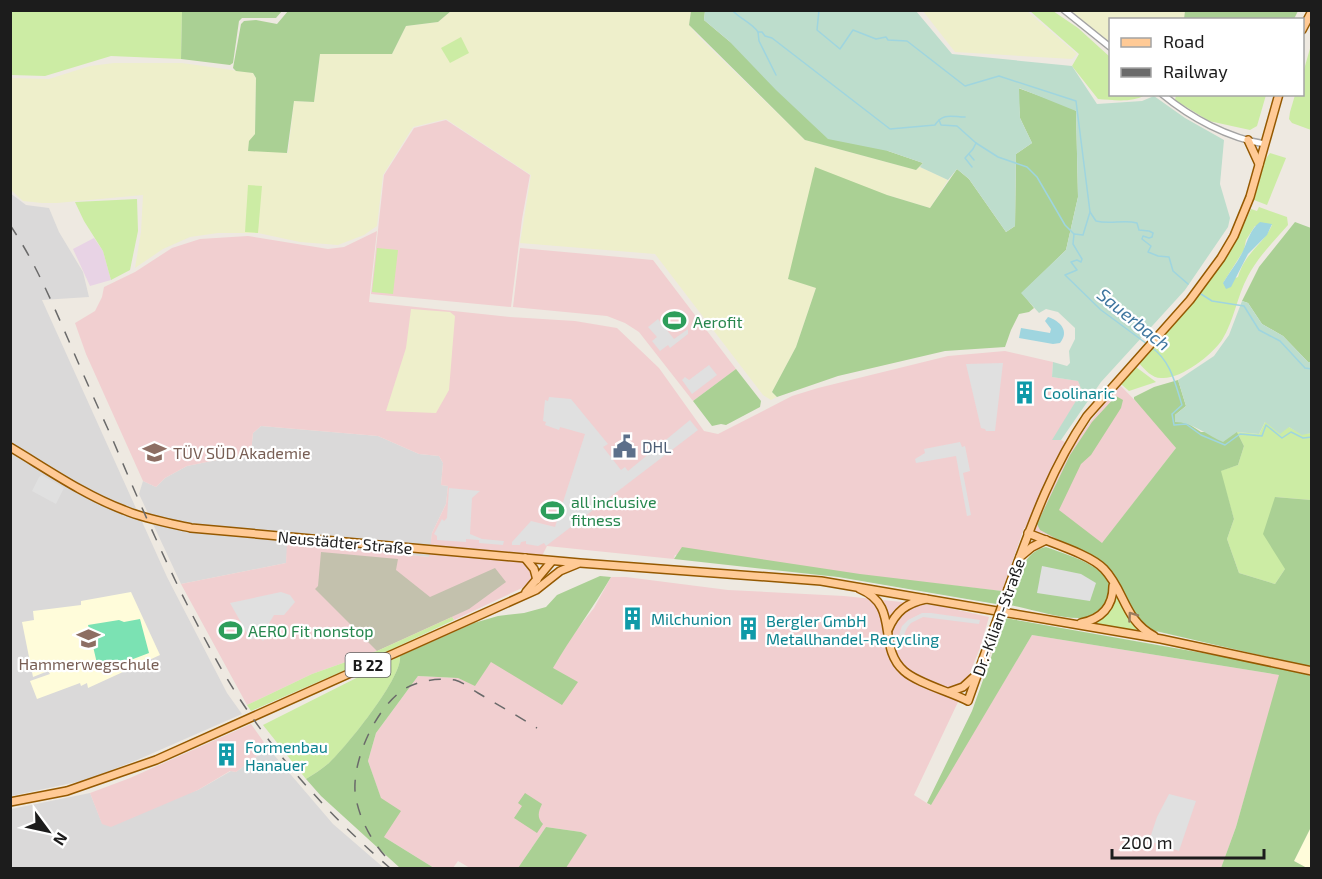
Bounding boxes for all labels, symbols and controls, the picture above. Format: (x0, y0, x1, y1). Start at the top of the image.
legend (1109, 18, 1304, 96)
text: Road (1163, 30, 1204, 52)
text: Railway (1163, 60, 1228, 82)
water label: Sauerbach (1093, 283, 1175, 355)
sports icon: Aerofit (662, 308, 688, 334)
place label: Aerofit (693, 312, 743, 331)
building icon: Coolinaric (1012, 379, 1038, 405)
place label: Coolinaric (1043, 383, 1115, 402)
public building icon: DHL (611, 433, 637, 459)
place label: DHL (642, 437, 672, 456)
school or university icon: TÜV SÜD Akademie (142, 439, 168, 465)
place label: TÜV SÜD Akademie (173, 443, 311, 462)
place label: all inclusive fitness (571, 492, 657, 529)
sports icon: all inclusive fitness (540, 497, 566, 523)
street label: Neustädter Straße (277, 527, 413, 557)
street label: Dr.-Kilian-Straße (968, 556, 1028, 678)
building icon: Milchunion (620, 605, 646, 631)
place label: Milchunion (651, 609, 732, 628)
place label: Bergler GmbH Metallhandel-Recycling (766, 611, 939, 648)
one-way arrow (1128, 612, 1139, 623)
building icon: Bergler GmbH Metallhandel-Recycling (735, 616, 761, 642)
sports icon: AERO Fit nonstop (217, 617, 243, 643)
place label: AERO Fit nonstop (248, 621, 374, 640)
school or university icon: Hammerwegschule (76, 625, 102, 651)
road number: B 22 (346, 653, 391, 677)
place label: Hammerwegschule (19, 654, 159, 673)
place label: Formenbau Hanauer (245, 737, 328, 774)
building icon: Formenbau Hanauer (214, 742, 240, 768)
north arrow (18, 801, 78, 861)
scale bar (1112, 822, 1264, 860)
text: N (50, 829, 72, 849)
text: 200 m (1121, 831, 1173, 853)

